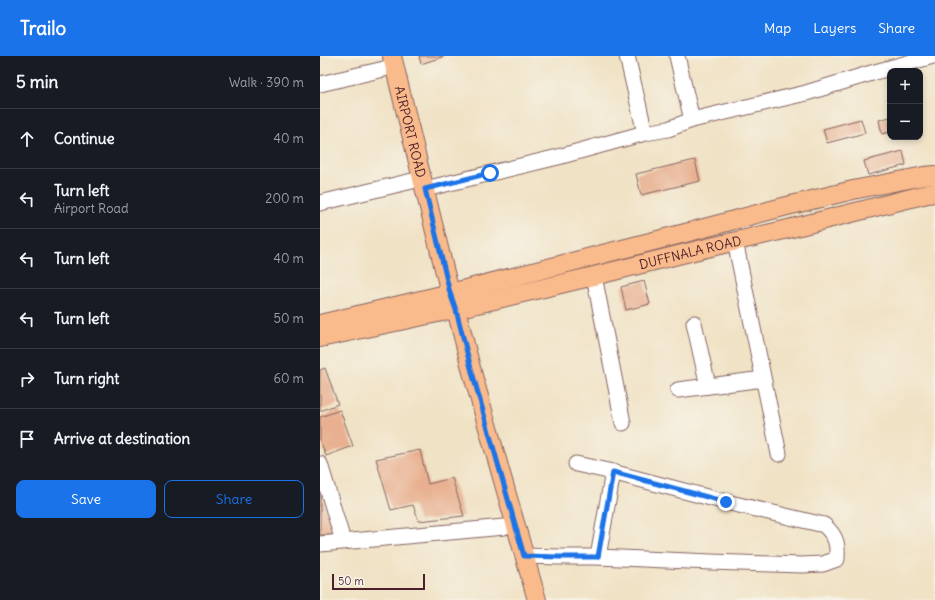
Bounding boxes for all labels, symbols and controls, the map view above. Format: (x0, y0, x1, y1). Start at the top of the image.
text: Trailo (20, 16, 66, 40)
text: Map (764, 19, 791, 37)
text: Layers (813, 19, 856, 37)
text: Share (878, 19, 915, 37)
map controls (887, 68, 923, 140)
button: + (887, 68, 923, 104)
text: 5 min (16, 71, 58, 93)
text: Walk · 390 m (229, 74, 304, 91)
street label: AIRPORT ROAD (391, 84, 430, 179)
button: − (887, 104, 923, 140)
icon: ahead (16, 128, 38, 150)
text: Continue (54, 129, 115, 148)
text: 40 m (273, 130, 304, 147)
route start (481, 164, 499, 182)
text: Turn left (54, 181, 109, 200)
icon: left (16, 188, 38, 210)
text: 200 m (265, 190, 304, 207)
text: Airport Road (54, 200, 129, 217)
street label: DUFFNALA ROAD (637, 232, 743, 273)
icon: left (16, 248, 38, 270)
text: Turn left (54, 249, 109, 268)
text: 40 m (273, 250, 304, 267)
icon: left (16, 308, 38, 330)
text: Turn left (54, 309, 109, 328)
text: 50 m (273, 310, 304, 327)
icon: right (16, 368, 38, 390)
text: Turn right (54, 369, 119, 388)
text: 60 m (273, 370, 304, 387)
icon: arrive (16, 428, 38, 450)
text: Arrive at destination (54, 429, 190, 448)
button: Save (16, 480, 156, 518)
button: Share (164, 480, 304, 518)
route end (717, 493, 735, 511)
scale bar (332, 572, 425, 591)
text: 50 m (338, 574, 364, 588)

